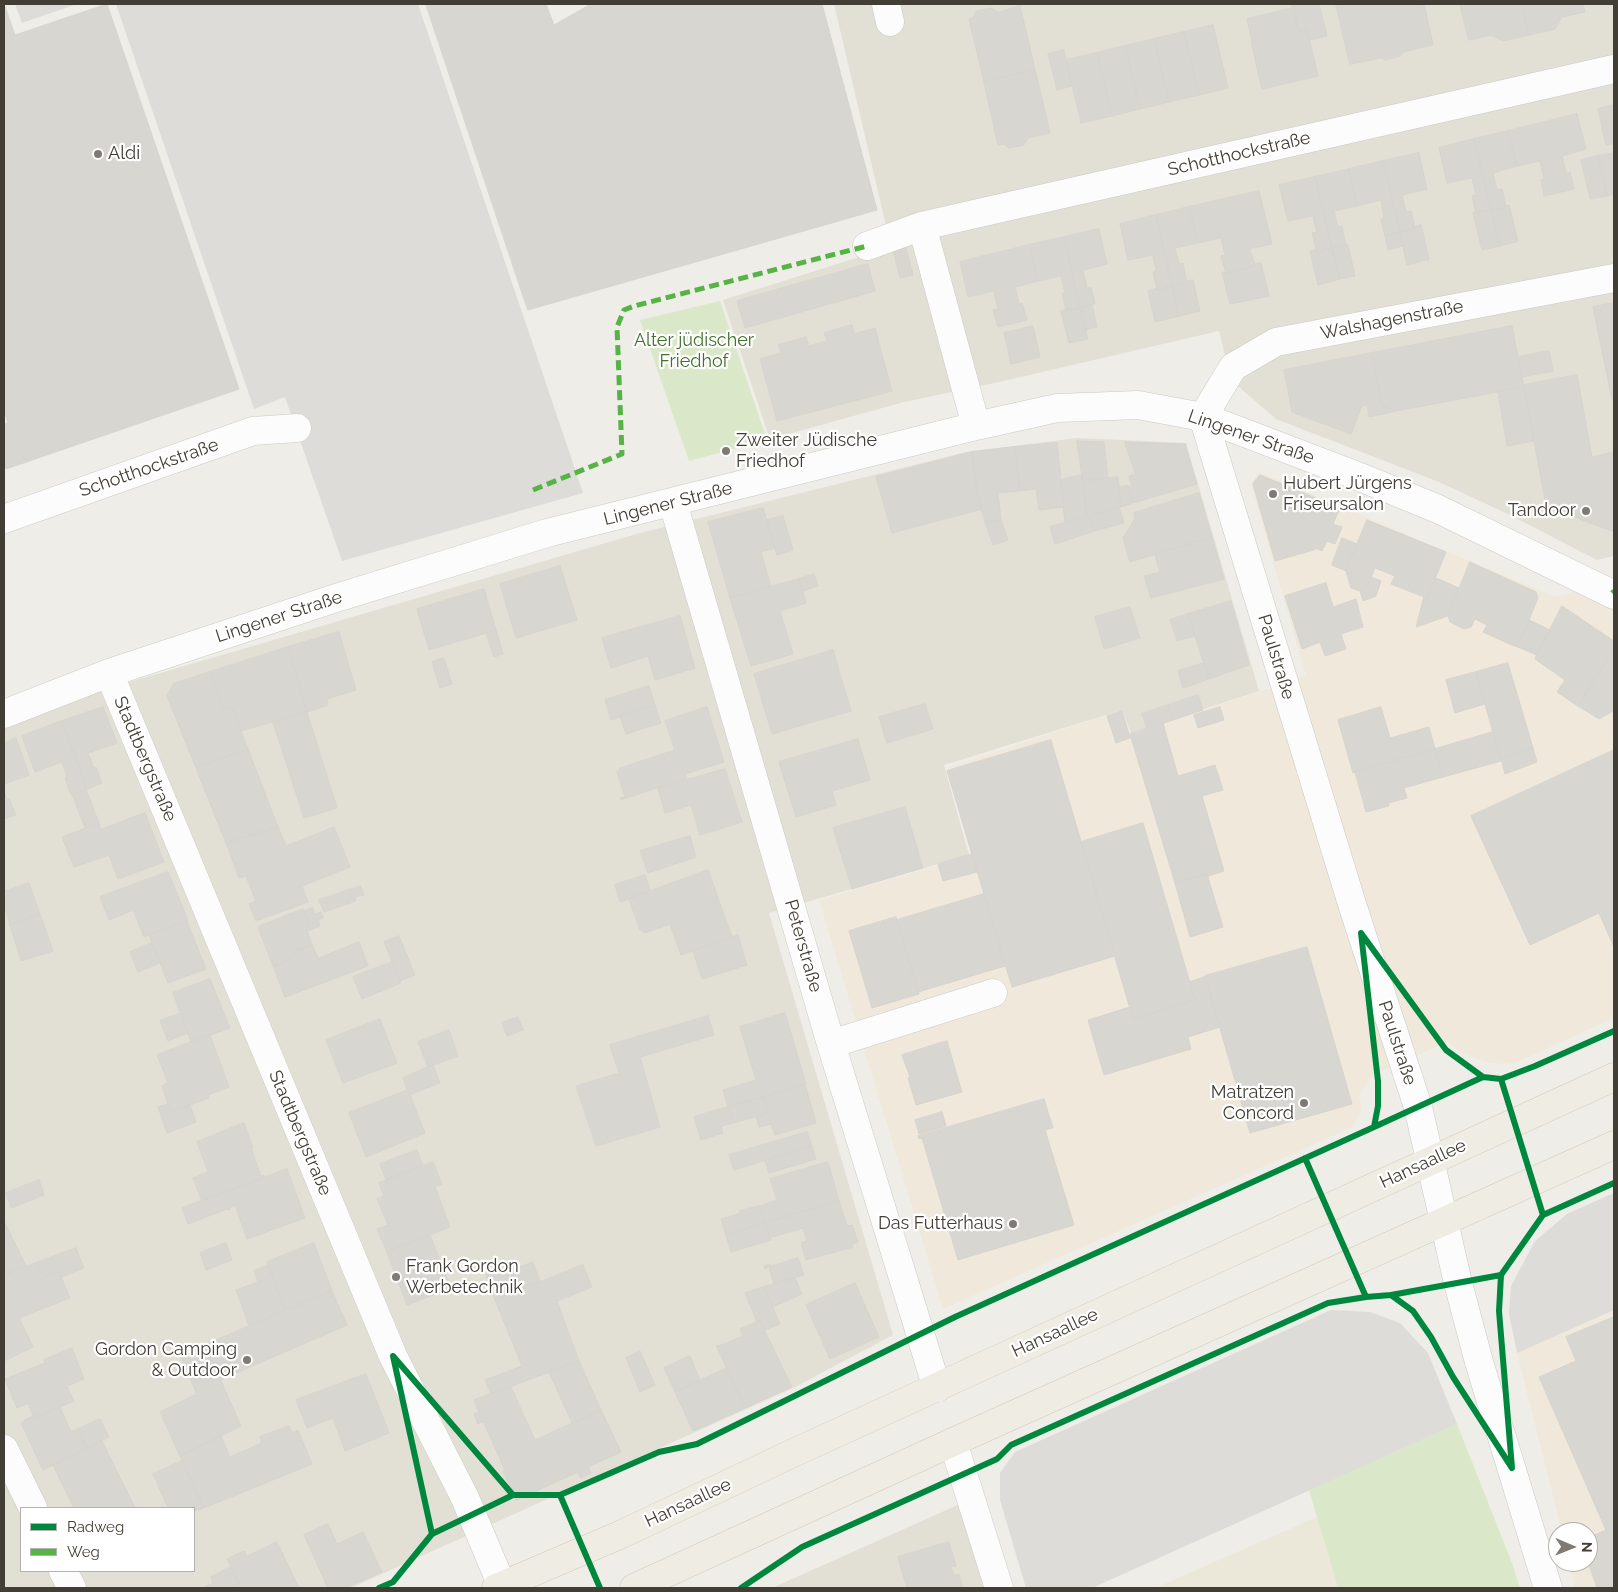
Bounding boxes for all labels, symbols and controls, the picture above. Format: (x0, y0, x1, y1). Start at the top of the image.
street label: Schotthockstraße (1166, 127, 1312, 181)
place label: Aldi (108, 143, 140, 165)
marker: Aldi (92, 148, 104, 160)
street label: Walshagenstraße (1319, 296, 1465, 344)
park label: Alter jüdischer Friedhof (634, 330, 754, 372)
street label: Lingener Straße (1185, 405, 1317, 469)
place label: Zweiter Jüdische Friedhof (736, 430, 877, 472)
street label: Schotthockstraße (77, 434, 221, 502)
marker: Zweiter Jüdische Friedhof (720, 445, 732, 457)
place label: Hubert Jürgens Friseursalon (1283, 473, 1412, 516)
street label: Lingener Straße (601, 478, 735, 530)
marker: Hubert Jürgens Friseursalon (1267, 488, 1279, 500)
place label: Tandoor (1508, 500, 1576, 522)
marker: Tandoor (1580, 505, 1592, 517)
street label: Lingener Straße (213, 586, 345, 648)
street label: Paulstraße (1253, 612, 1299, 702)
street label: Stadtbergstraße (109, 693, 181, 825)
street label: Peterstraße (779, 897, 827, 995)
street label: Paulstraße (1373, 998, 1421, 1088)
street label: Stadtbergstraße (264, 1067, 336, 1199)
place label: Matratzen Concord (1211, 1082, 1294, 1124)
marker: Matratzen Concord (1298, 1097, 1310, 1109)
street label: Hansaallee (1376, 1135, 1470, 1193)
place label: Das Futterhaus (878, 1213, 1003, 1235)
marker: Das Futterhaus (1007, 1218, 1019, 1230)
place label: Frank Gordon Werbetechnik (406, 1256, 523, 1298)
marker: Frank Gordon Werbetechnik (390, 1271, 402, 1283)
street label: Hansaallee (1008, 1304, 1102, 1362)
place label: Gordon Camping & Outdoor (95, 1339, 237, 1382)
marker: Gordon Camping & Outdoor (241, 1354, 253, 1366)
street label: Hansaallee (641, 1474, 735, 1532)
legend (20, 1507, 195, 1572)
text: Radweg (67, 1518, 124, 1536)
north arrow (1548, 1522, 1598, 1572)
text: N (1579, 1542, 1595, 1553)
text: Weg (67, 1543, 100, 1561)

